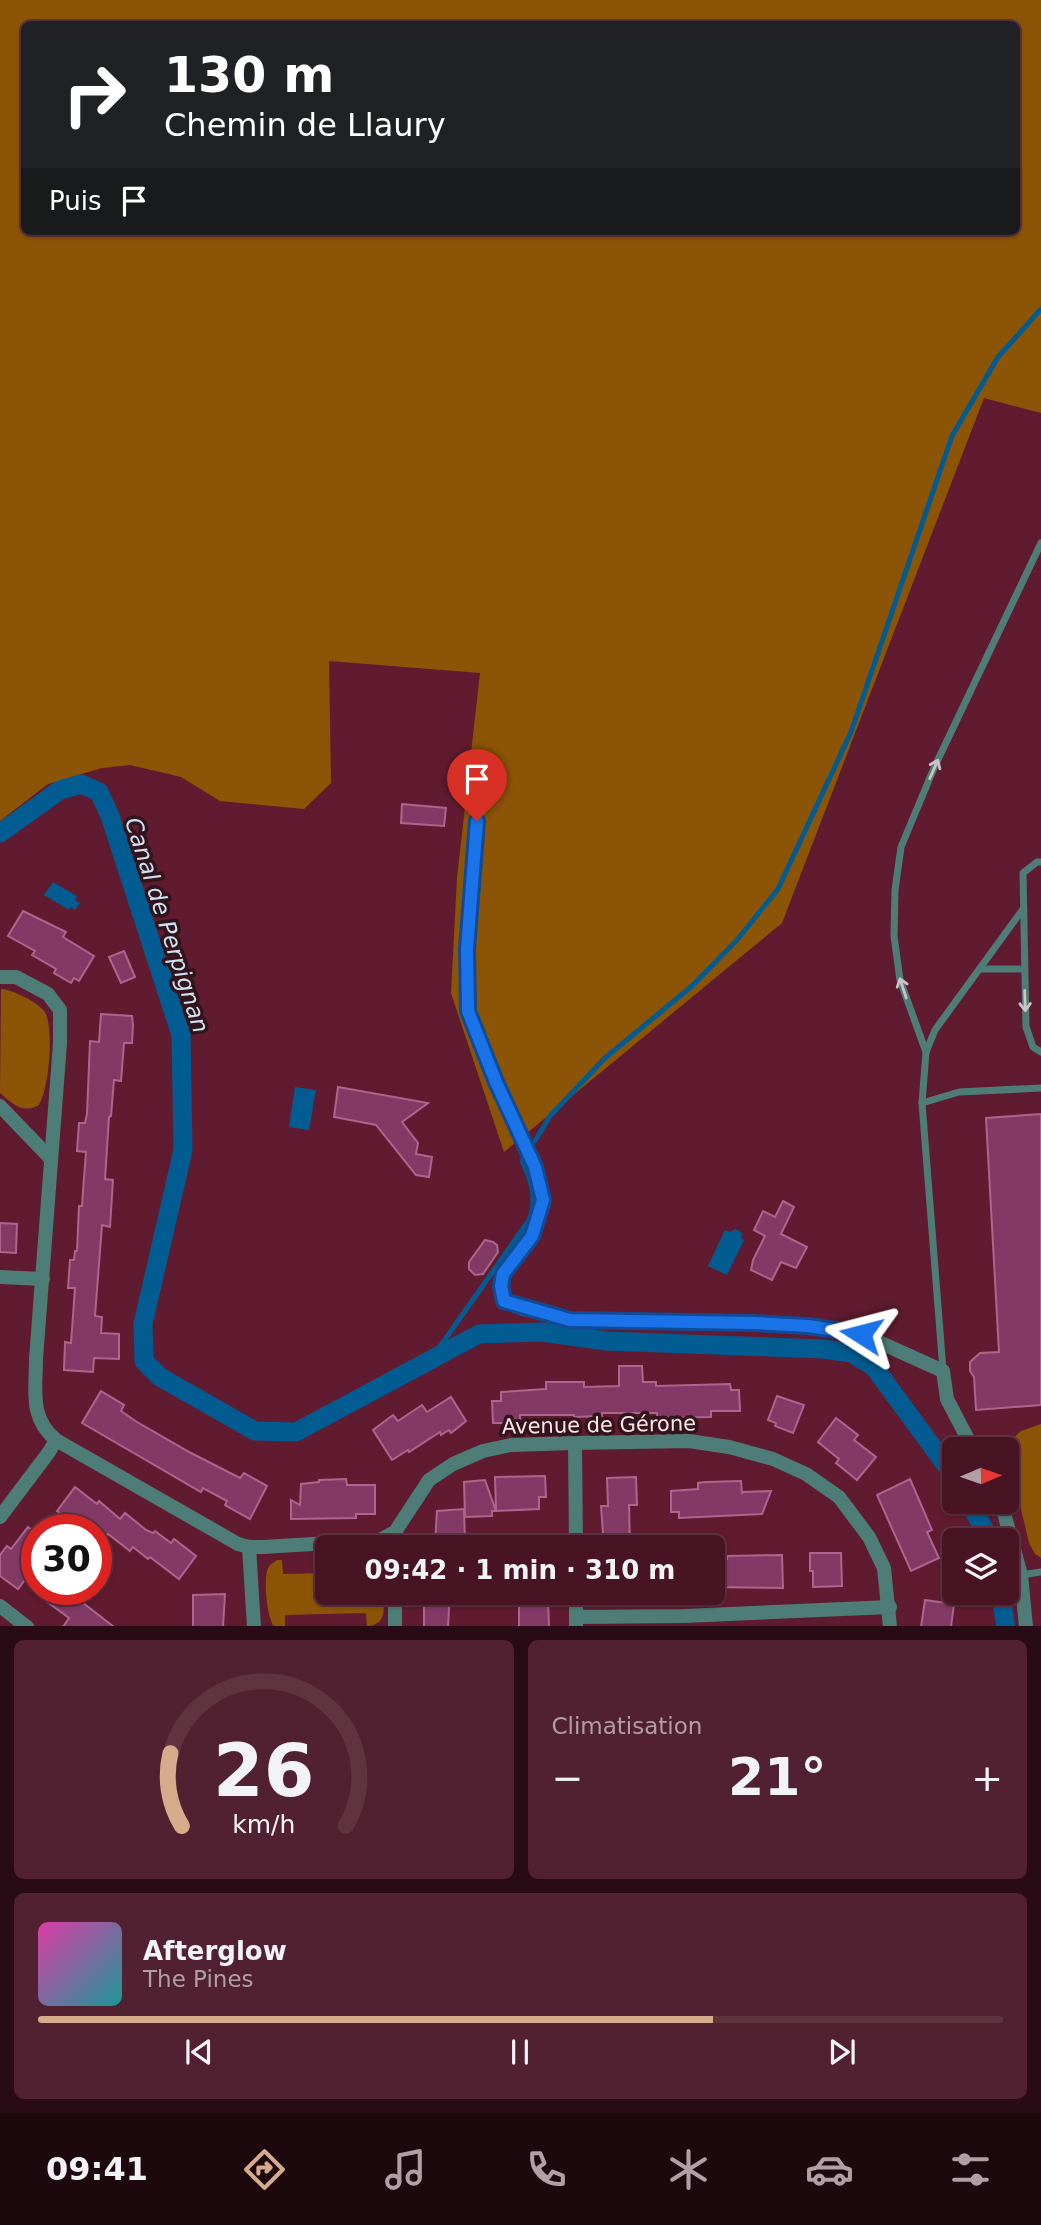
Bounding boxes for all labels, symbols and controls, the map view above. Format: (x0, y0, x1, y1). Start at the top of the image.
text: 130 m (164, 47, 334, 104)
icon: right (49, 49, 140, 140)
text: Chemin de Llaury (164, 106, 446, 144)
icon: arrive (115, 182, 153, 220)
text: Puis (49, 186, 101, 216)
pin (447, 749, 507, 821)
one-way arrow (928, 759, 941, 780)
icon: arrive (458, 760, 496, 798)
water label: Canal de Perpignan (120, 814, 214, 1036)
one-way arrow (896, 977, 909, 999)
one-way arrow (1019, 990, 1032, 1013)
position arrow (824, 1297, 898, 1371)
street label: Avenue de Gérone (502, 1411, 696, 1439)
north arrow (942, 1437, 1018, 1514)
map controls (942, 1437, 1019, 1605)
speed limit sign: 30 (21, 1514, 112, 1605)
button: layers (942, 1528, 1019, 1605)
text: 09:42 · 1 min · 310 m (365, 1555, 675, 1585)
text: Climatisation (552, 1713, 702, 1739)
text: 26 (213, 1728, 314, 1813)
text: 21° (728, 1747, 826, 1807)
text: − (552, 1756, 583, 1800)
text: + (971, 1756, 1003, 1800)
text: km/h (232, 1809, 295, 1838)
text: Afterglow (143, 1936, 287, 1966)
text: The Pines (143, 1966, 254, 1992)
icon: previous (180, 2033, 218, 2071)
icon: pause (501, 2033, 539, 2071)
icon: next (823, 2033, 861, 2071)
icon: directions (240, 2145, 289, 2194)
icon: music (381, 2145, 430, 2194)
icon: phone (522, 2145, 571, 2194)
icon: climate (664, 2145, 713, 2194)
icon: car (805, 2145, 854, 2194)
icon: filters (946, 2145, 995, 2194)
text: 09:41 (46, 2150, 148, 2188)

